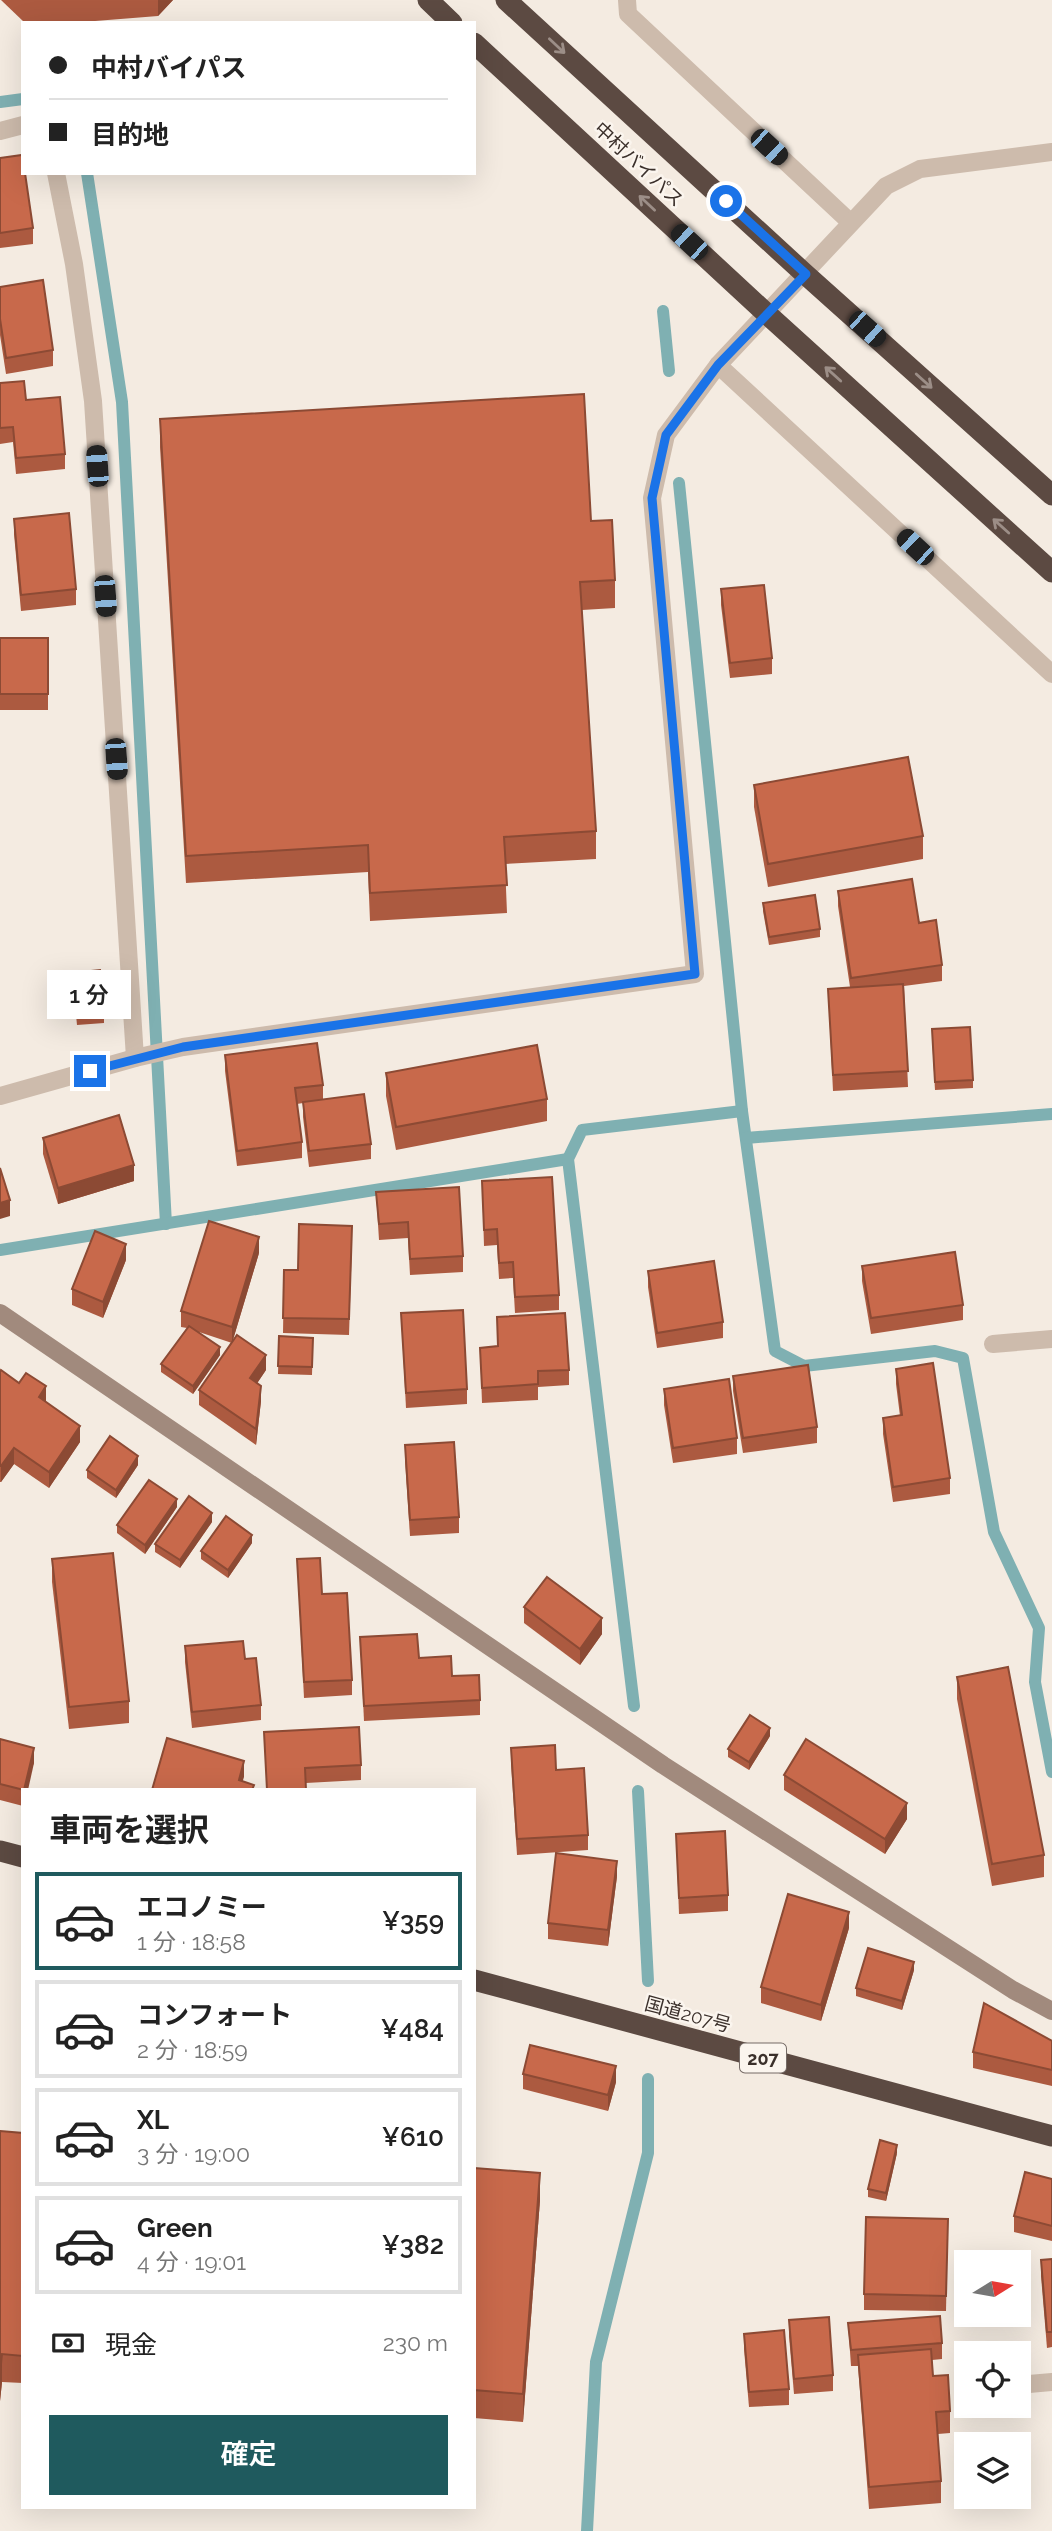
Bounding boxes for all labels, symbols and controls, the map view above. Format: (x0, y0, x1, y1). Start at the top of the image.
one-way arrow (548, 38, 566, 54)
text: 中村バイパス (91, 53, 246, 83)
street label: 中村バイパス (590, 117, 688, 211)
text: 目的地 (91, 120, 169, 150)
car (747, 125, 792, 169)
route start (710, 185, 742, 217)
one-way arrow (638, 195, 656, 211)
car (667, 220, 712, 264)
car (845, 307, 890, 351)
one-way arrow (825, 365, 842, 382)
one-way arrow (915, 372, 933, 388)
car (86, 444, 109, 488)
one-way arrow (993, 519, 1011, 535)
car (893, 525, 938, 569)
car (94, 574, 117, 618)
car (105, 737, 128, 781)
callout: 1 分 (48, 970, 132, 1018)
text: 1 分 (69, 981, 109, 1008)
route end (74, 1055, 106, 1087)
text: 車両を選択 (49, 1811, 209, 1848)
icon: car (53, 1890, 116, 1953)
text: エコノミー (137, 1892, 267, 1922)
text: ¥359 (382, 1906, 444, 1936)
text: 1 分 · 18:58 (137, 1928, 246, 1955)
street label: 国道207号 (642, 1992, 734, 2036)
icon: car (53, 1998, 116, 2061)
text: コンフォート (137, 2000, 292, 2030)
text: ¥484 (381, 2014, 444, 2044)
text: 2 分 · 18:59 (137, 2036, 248, 2063)
road number: 207 (740, 2044, 786, 2072)
text: XL (137, 2105, 169, 2135)
icon: car (53, 2106, 116, 2169)
text: ¥610 (382, 2122, 444, 2152)
text: 3 分 · 19:00 (137, 2140, 250, 2167)
text: Green (137, 2213, 213, 2243)
icon: car (53, 2214, 116, 2277)
text: ¥382 (382, 2230, 444, 2260)
text: 4 分 · 19:01 (137, 2248, 246, 2275)
north arrow (954, 2250, 1031, 2328)
map controls (954, 2250, 1031, 2509)
icon: cash (49, 2324, 87, 2362)
text: 230 m (383, 2329, 448, 2356)
text: 現金 (105, 2330, 157, 2360)
button: locate (954, 2341, 1031, 2418)
button: 確定 (49, 2415, 448, 2495)
button: layers (954, 2432, 1031, 2509)

